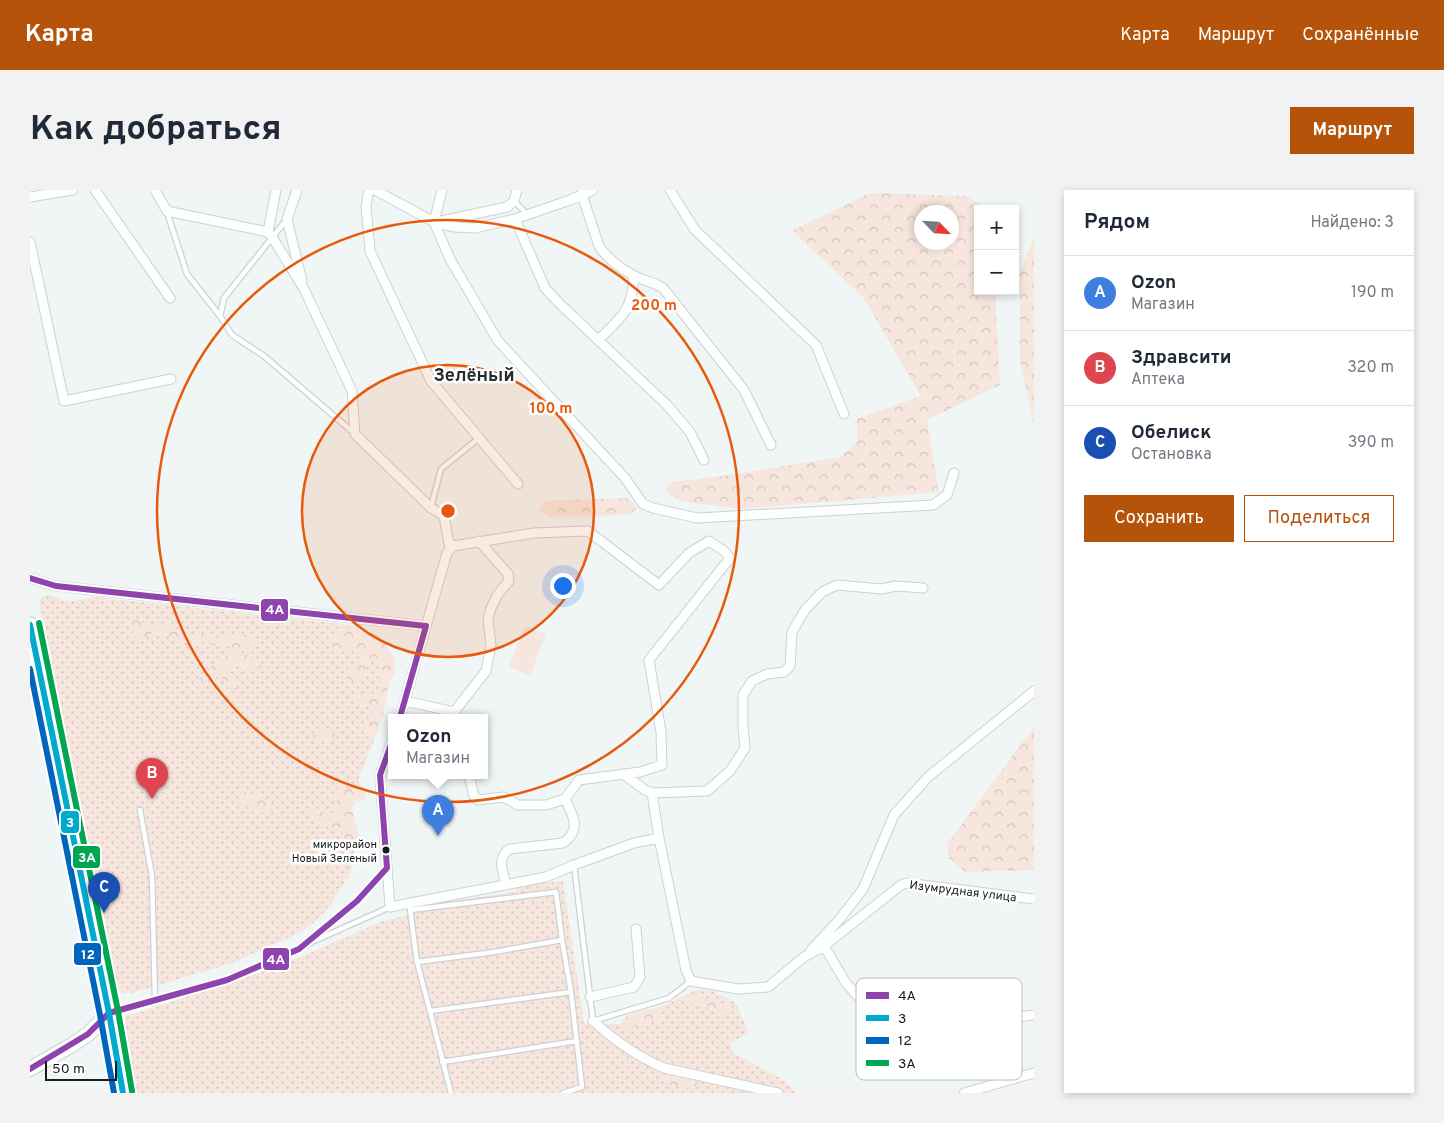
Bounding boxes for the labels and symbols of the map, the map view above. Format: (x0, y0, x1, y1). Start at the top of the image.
north arrow (914, 205, 959, 250)
text: 200 m (631, 297, 677, 316)
district label: Зелёный (433, 365, 515, 388)
text: 100 m (530, 400, 572, 419)
centre of rings (439, 502, 457, 520)
your location (550, 573, 576, 599)
line badge: 4А (260, 598, 289, 622)
text: 4А (266, 602, 284, 619)
pin: B (136, 758, 168, 799)
pin: A (422, 795, 454, 836)
line badge: 3 (60, 810, 80, 834)
text: 3 (66, 815, 74, 832)
place label: микрорайон Новый Зеленый (292, 838, 377, 866)
line badge: 3А (72, 845, 101, 869)
marker: микрорайон Новый Зеленый (381, 845, 391, 855)
text: 3А (78, 850, 96, 867)
pin: C (88, 872, 120, 913)
street label: Изумрудная улица (908, 877, 1017, 907)
line badge: 12 (73, 942, 102, 966)
text: 12 (81, 947, 95, 964)
line badge: 4А (262, 947, 290, 971)
text: 4А (267, 952, 285, 969)
legend (856, 978, 1022, 1080)
text: 4А (898, 988, 916, 1005)
text: 3 (898, 1011, 906, 1028)
text: 12 (898, 1033, 912, 1050)
text: 3А (898, 1056, 916, 1073)
scale bar (45, 1058, 118, 1081)

